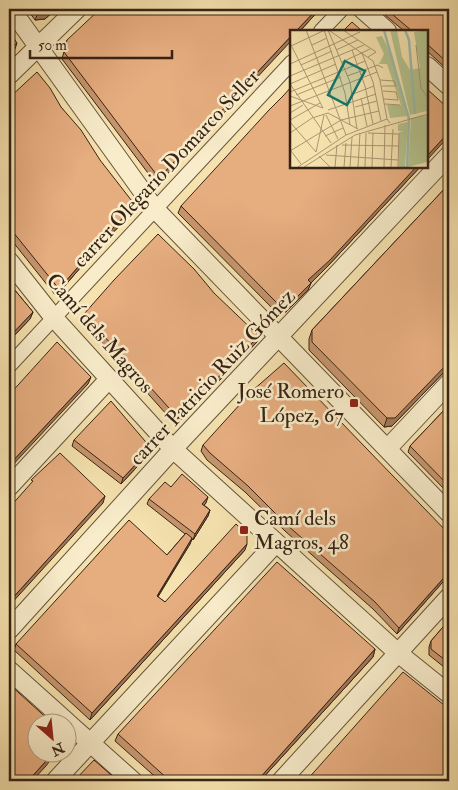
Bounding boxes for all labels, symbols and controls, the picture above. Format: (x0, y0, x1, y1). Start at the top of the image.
scale bar (30, 28, 172, 60)
inset map (290, 30, 428, 168)
text: 50 m (38, 36, 67, 55)
street label: carrer Olegario Domarco Seller (67, 63, 266, 273)
street label: Camí dels Magros (40, 268, 159, 399)
street label: carrer Patricio Ruiz Gómez (124, 283, 301, 471)
place label: José Romero López, 67 (237, 378, 344, 429)
marker: José Romero López, 67 (348, 397, 360, 409)
place label: Camí dels Magros, 48 (254, 505, 349, 556)
marker: Camí dels Magros, 48 (238, 524, 250, 536)
north arrow (28, 712, 78, 762)
text: N (48, 738, 68, 760)

